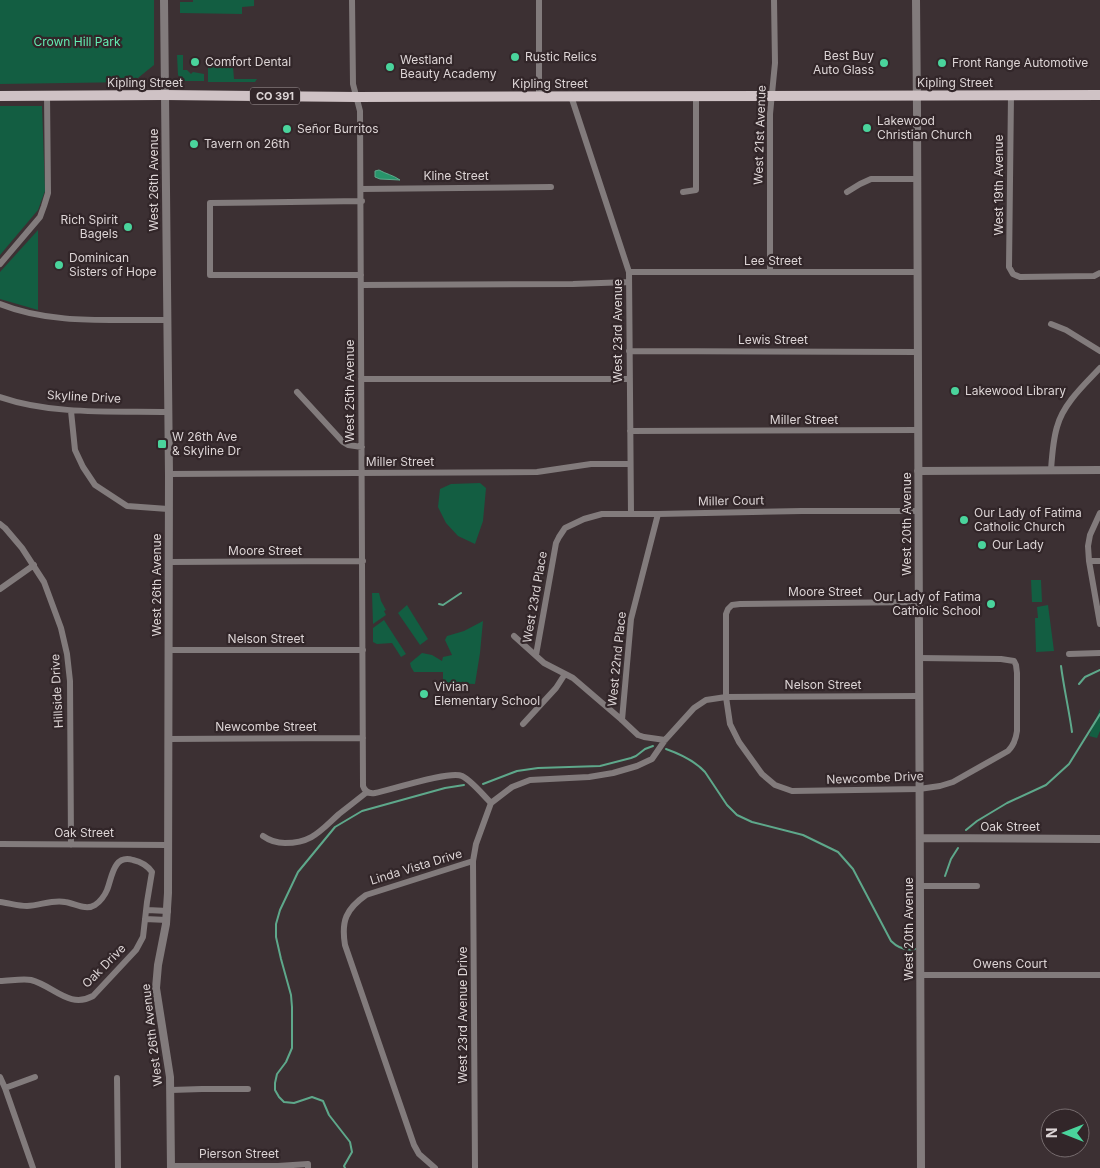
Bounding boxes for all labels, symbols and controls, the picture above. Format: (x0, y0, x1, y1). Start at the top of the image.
park label: Crown Hill Park (33, 34, 121, 49)
place label: Best Buy Auto Glass (813, 48, 874, 77)
place label: Rustic Relics (525, 49, 597, 64)
marker: Rustic Relics (509, 51, 521, 63)
place label: Westland Beauty Academy (400, 52, 497, 81)
place label: Comfort Dental (205, 54, 291, 69)
place label: Front Range Automotive (952, 55, 1088, 70)
marker: Comfort Dental (189, 56, 201, 68)
marker: Best Buy Auto Glass (878, 57, 890, 69)
marker: Front Range Automotive (936, 57, 948, 69)
marker: Westland Beauty Academy (384, 61, 396, 73)
street label: Kipling Street (107, 75, 183, 90)
street label: Kipling Street (917, 75, 993, 90)
street label: Kipling Street (512, 76, 588, 91)
street label: West 21st Avenue (750, 85, 769, 185)
road number: CO 391 (250, 88, 300, 104)
place label: Lakewood Christian Church (877, 113, 972, 142)
place label: Señor Burritos (297, 121, 378, 136)
marker: Lakewood Christian Church (861, 122, 873, 134)
marker: Señor Burritos (281, 123, 293, 135)
street label: West 26th Avenue (146, 128, 161, 232)
street label: West 19th Avenue (991, 135, 1006, 235)
place label: Tavern on 26th (204, 136, 290, 151)
marker: Tavern on 26th (188, 138, 200, 150)
street label: Kline Street (423, 168, 489, 183)
place label: Rich Spirit Bagels (61, 212, 118, 241)
marker: Rich Spirit Bagels (122, 221, 134, 233)
place label: Dominican Sisters of Hope (69, 250, 156, 279)
street label: Lee Street (744, 253, 802, 268)
marker: Dominican Sisters of Hope (53, 259, 65, 271)
street label: West 23rd Avenue (610, 279, 625, 383)
street label: Lewis Street (738, 332, 808, 347)
street label: West 25th Avenue (342, 339, 357, 443)
place label: Lakewood Library (965, 383, 1066, 398)
marker: Lakewood Library (949, 385, 961, 397)
street label: Skyline Drive (47, 387, 121, 406)
street label: Miller Street (770, 412, 838, 427)
place label: W 26th Ave & Skyline Dr (172, 429, 241, 458)
marker: W 26th Ave & Skyline Dr (156, 438, 168, 450)
street label: Miller Street (366, 454, 434, 469)
street label: West 20th Avenue (899, 472, 914, 576)
street label: Miller Court (698, 492, 764, 509)
place label: Our Lady of Fatima Catholic Church (974, 505, 1082, 534)
marker: Our Lady of Fatima Catholic Church (958, 514, 970, 526)
street label: West 26th Avenue (149, 533, 164, 637)
place label: Our Lady (992, 537, 1044, 552)
marker: Our Lady (976, 539, 988, 551)
street label: Moore Street (228, 543, 302, 558)
street label: West 23rd Place (519, 550, 550, 644)
street label: Moore Street (788, 584, 862, 599)
place label: Our Lady of Fatima Catholic School (873, 589, 981, 618)
marker: Our Lady of Fatima Catholic School (985, 598, 997, 610)
street label: West 22nd Place (604, 611, 629, 707)
street label: Nelson Street (228, 631, 304, 646)
street label: Hillside Drive (47, 653, 66, 729)
street label: Nelson Street (785, 677, 861, 692)
place label: Vivian Elementary School (434, 679, 540, 708)
marker: Vivian Elementary School (418, 688, 430, 700)
street label: Newcombe Street (215, 719, 317, 734)
street label: Newcombe Drive (826, 768, 924, 787)
street label: Oak Street (980, 819, 1040, 834)
street label: Oak Street (54, 825, 114, 840)
street label: Linda Vista Drive (368, 845, 464, 888)
street label: West 20th Avenue (901, 877, 916, 981)
street label: Oak Drive (79, 941, 129, 991)
street label: West 23rd Avenue Drive (455, 947, 470, 1083)
street label: Owens Court (973, 956, 1047, 971)
street label: West 26th Avenue (138, 983, 165, 1087)
north arrow (1040, 1108, 1090, 1158)
text: N (1043, 1128, 1060, 1138)
street label: Pierson Street (199, 1146, 279, 1161)

